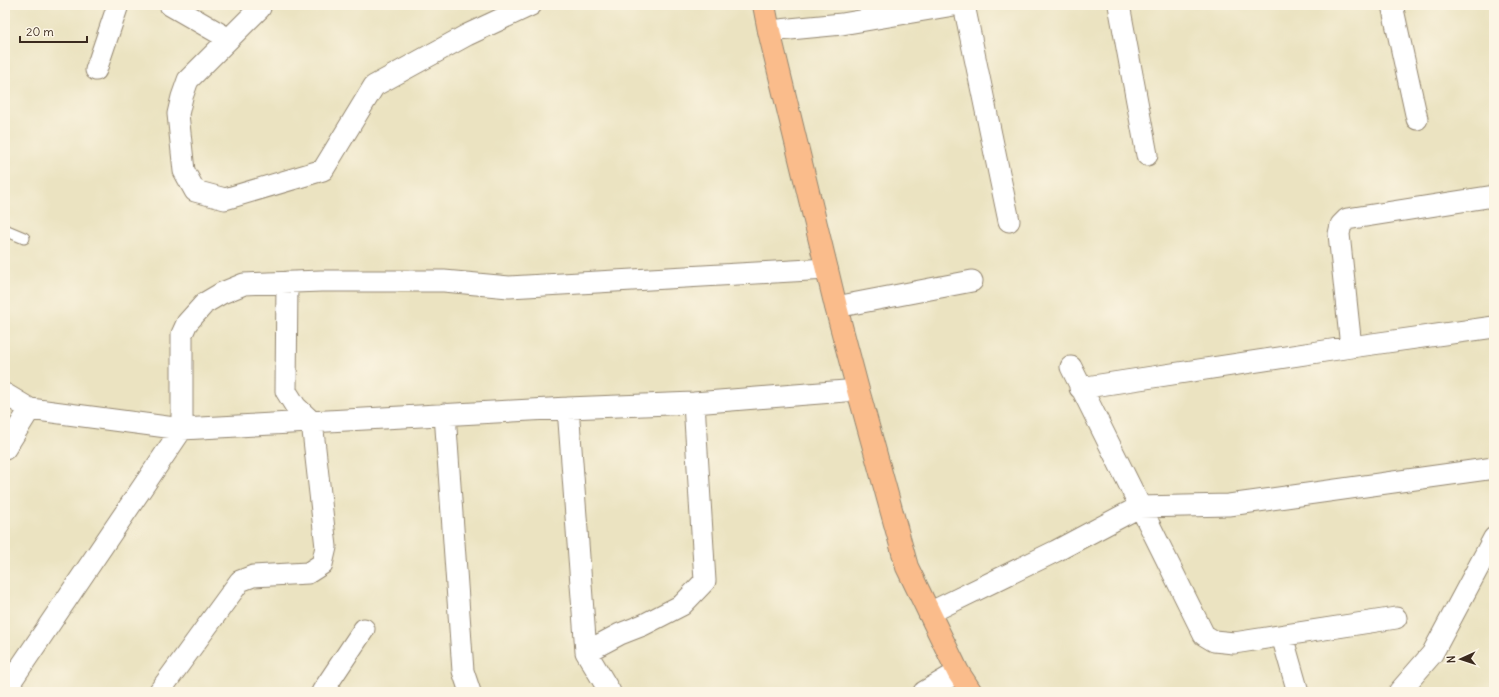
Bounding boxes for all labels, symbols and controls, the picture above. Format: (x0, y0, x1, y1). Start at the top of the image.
scale bar (20, 18, 87, 44)
text: 20 m (26, 24, 54, 39)
north arrow (1441, 639, 1481, 679)
text: N (1444, 655, 1458, 664)

